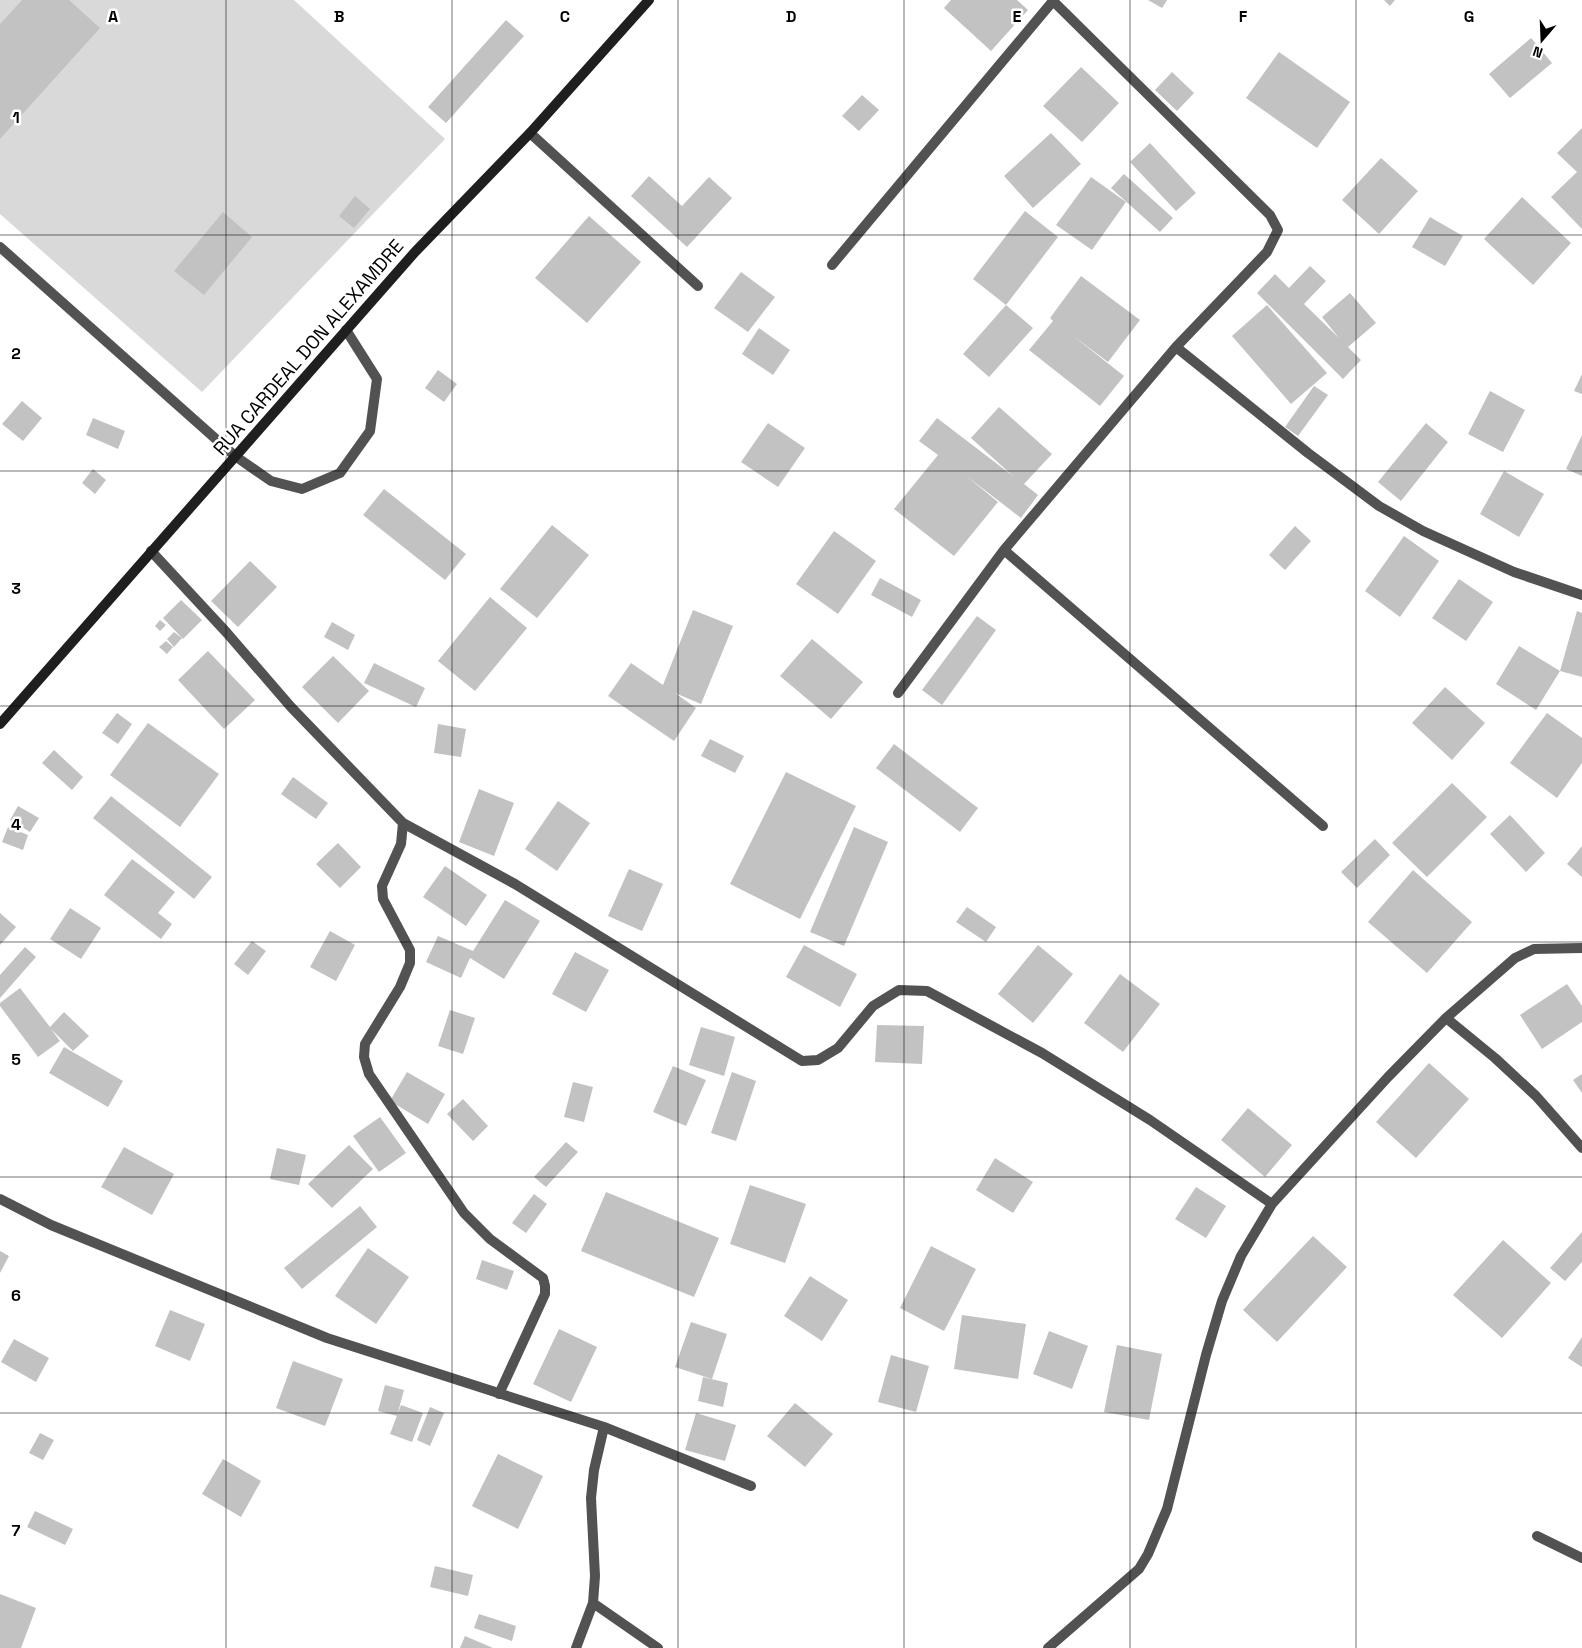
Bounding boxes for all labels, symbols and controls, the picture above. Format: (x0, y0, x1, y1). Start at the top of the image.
text: A (108, 6, 118, 27)
text: B (334, 6, 344, 27)
text: C (560, 6, 570, 27)
text: D (786, 6, 796, 27)
text: E (1013, 6, 1022, 27)
text: F (1239, 6, 1248, 27)
text: G (1464, 6, 1474, 27)
north arrow (1517, 15, 1567, 65)
text: N (1530, 42, 1545, 62)
text: 1 (12, 107, 20, 128)
street label: RUA CARDEAL DON ALEXAMDRE (208, 234, 409, 461)
text: 2 (11, 343, 21, 364)
text: 3 (11, 578, 21, 599)
text: 4 (11, 814, 21, 835)
text: 5 (11, 1049, 21, 1070)
text: 6 (11, 1285, 21, 1306)
text: 7 (12, 1520, 21, 1541)

